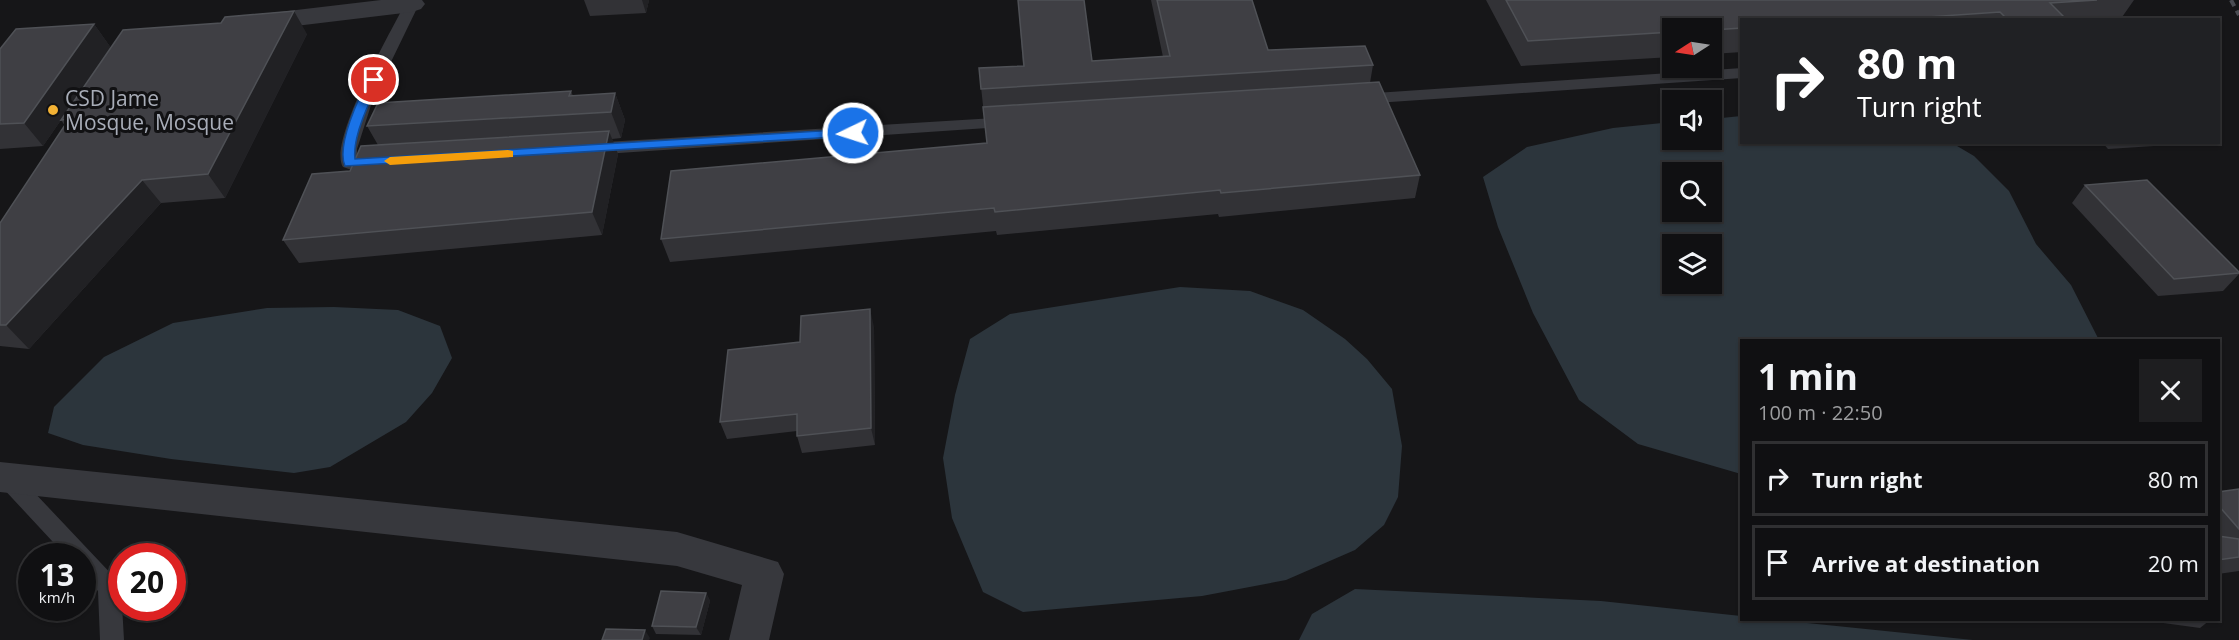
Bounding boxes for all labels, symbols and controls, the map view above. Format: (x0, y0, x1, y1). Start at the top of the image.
north arrow (1662, 18, 1722, 78)
map controls (1662, 18, 1722, 294)
text: 80 m (1857, 34, 1957, 91)
icon: right (1758, 42, 1836, 120)
pin (348, 54, 399, 105)
icon: arrive (357, 63, 390, 96)
place label: CSD Jame Mosque, Mosque (65, 84, 234, 136)
text: Turn right (1857, 88, 1982, 125)
button: sound (1662, 90, 1722, 150)
position arrow (821, 101, 885, 165)
marker: CSD Jame Mosque, Mosque (46, 103, 60, 117)
button: search (1662, 162, 1722, 222)
button: layers (1662, 234, 1722, 294)
text: 1 min (1758, 352, 1858, 401)
button: close (2139, 359, 2202, 422)
text: 100 m · 22:50 (1758, 399, 1883, 426)
icon: right (1761, 462, 1794, 495)
text: Turn right (1812, 464, 1923, 494)
text: 80 m (2148, 464, 2199, 494)
speed limit sign: 20 (108, 543, 186, 621)
icon: arrive (1761, 546, 1794, 579)
text: Arrive at destination (1812, 548, 2040, 578)
text: 20 m (2148, 548, 2199, 578)
text: 13 (40, 554, 74, 595)
text: km/h (39, 587, 75, 607)

